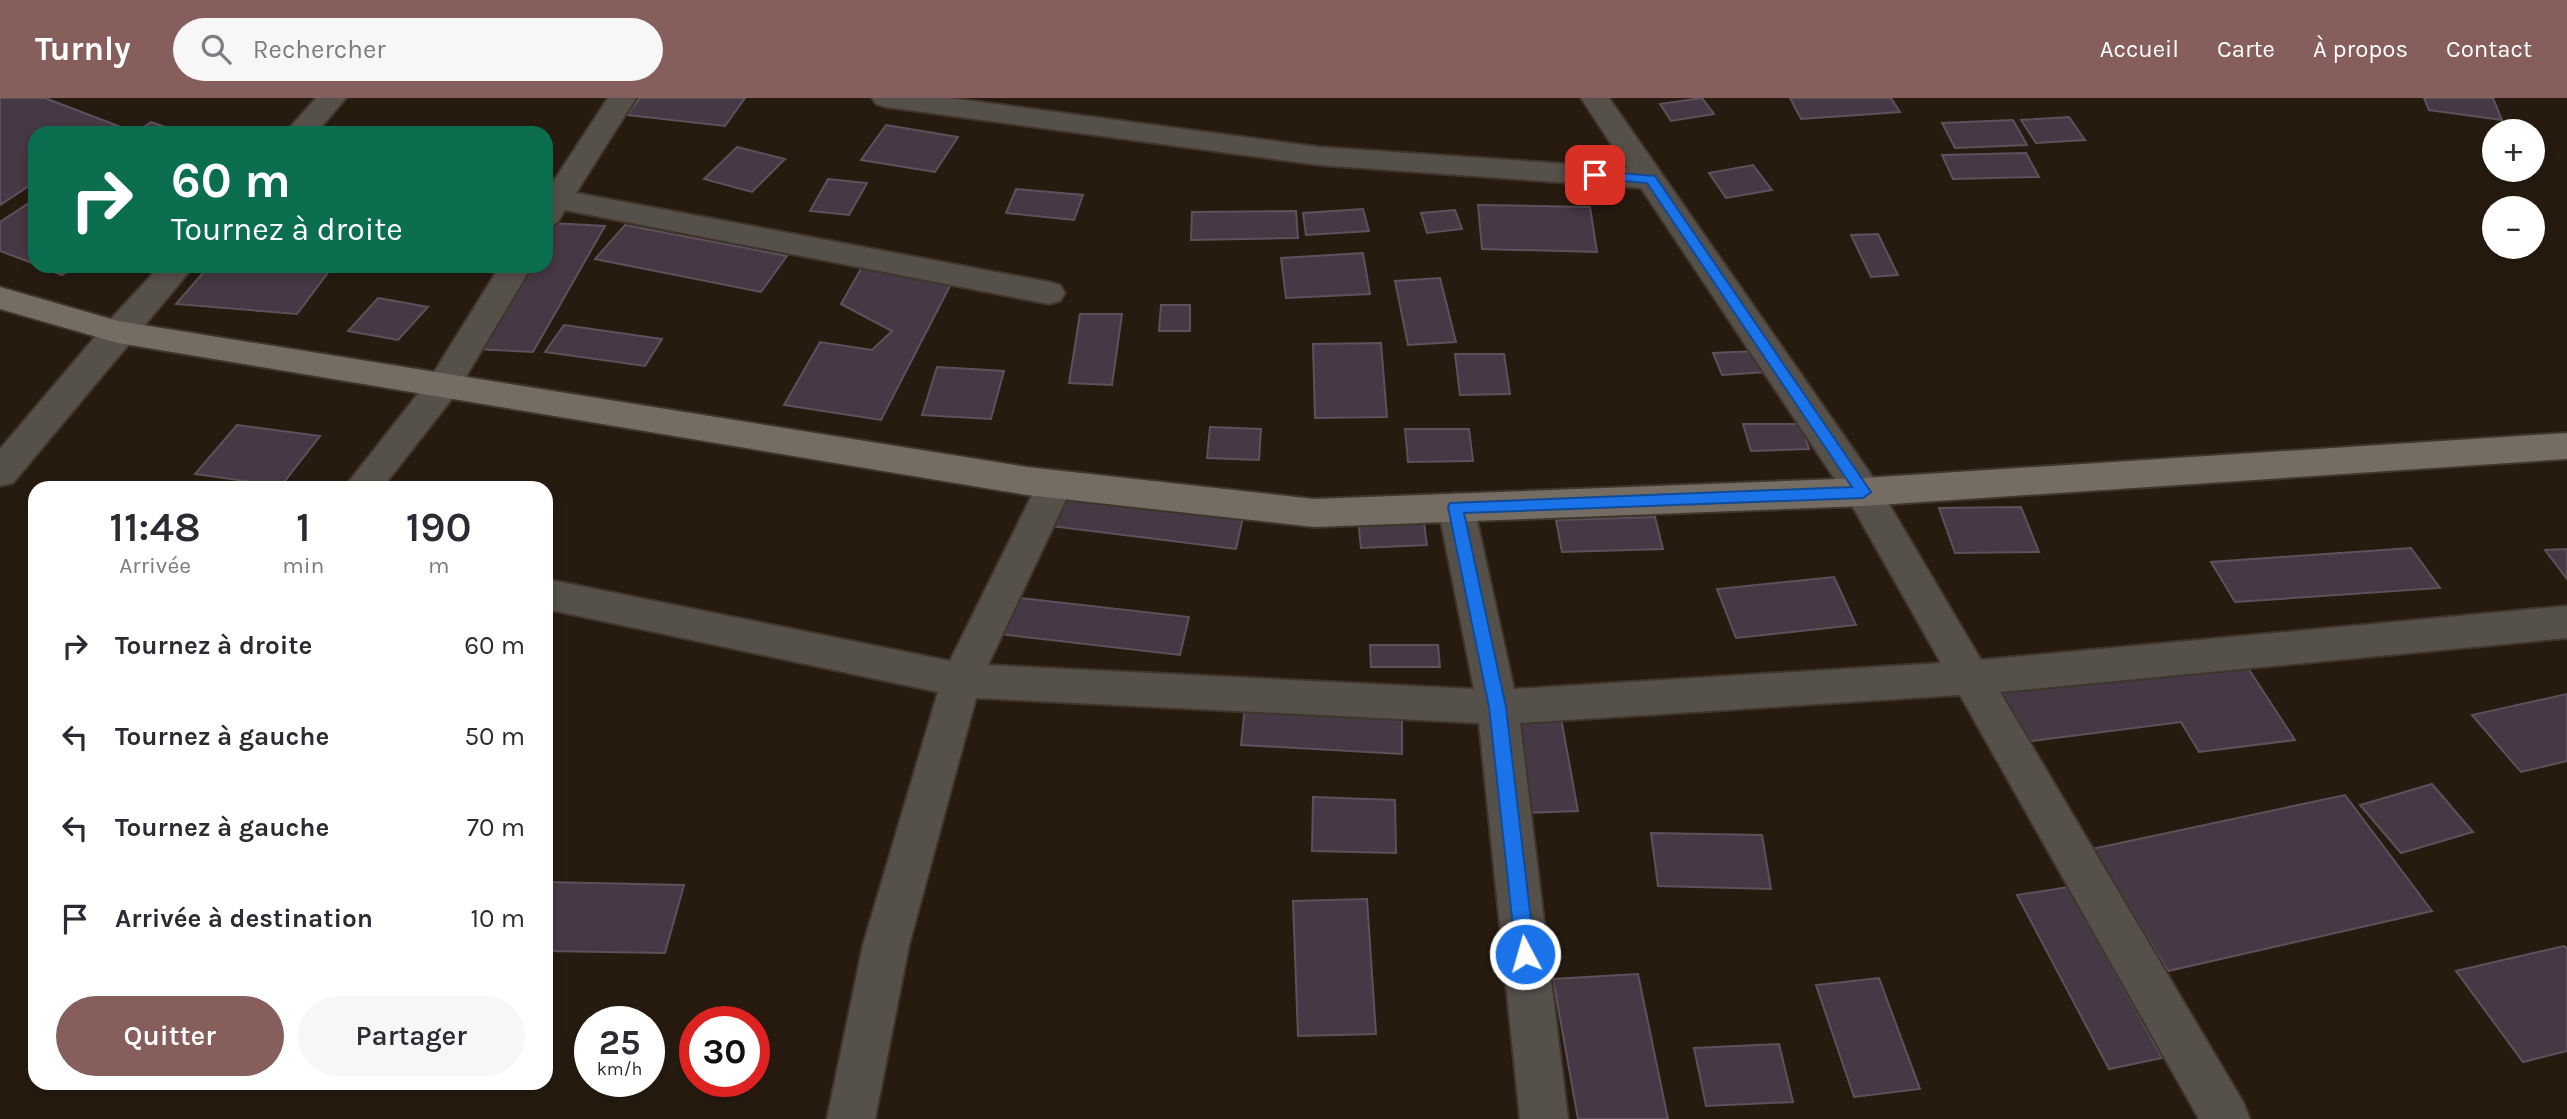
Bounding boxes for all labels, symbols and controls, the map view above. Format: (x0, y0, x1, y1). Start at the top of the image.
search box (173, 18, 663, 81)
text: Turnly (35, 30, 131, 68)
icon: search (197, 30, 235, 68)
text: Rechercher (253, 34, 386, 65)
text: Accueil (2100, 35, 2179, 63)
text: Carte (2217, 35, 2275, 63)
text: À propos (2313, 35, 2408, 63)
text: Contact (2446, 35, 2532, 63)
map controls (2482, 119, 2545, 259)
button: + (2482, 119, 2545, 182)
pin (1565, 145, 1625, 205)
text: 60 m (171, 152, 291, 209)
icon: right (56, 154, 147, 245)
icon: arrive (1576, 156, 1614, 194)
button: − (2482, 196, 2545, 259)
text: Tournez à droite (171, 211, 403, 248)
text: 11:48 (109, 502, 201, 552)
text: 1 (296, 502, 311, 552)
text: 190 (406, 502, 472, 552)
text: Arrivée (119, 552, 191, 579)
text: min (282, 552, 324, 579)
text: m (428, 552, 449, 579)
icon: right (56, 627, 94, 665)
text: Tournez à droite (115, 630, 312, 661)
text: 60 m (464, 630, 525, 661)
icon: left (56, 718, 94, 756)
text: Tournez à gauche (115, 721, 329, 752)
text: 50 m (464, 721, 525, 752)
icon: left (56, 809, 94, 847)
text: Tournez à gauche (115, 812, 329, 843)
text: 70 m (467, 812, 525, 843)
icon: arrive (56, 900, 94, 938)
text: Arrivée à destination (115, 903, 373, 934)
text: 10 m (470, 903, 525, 934)
position arrow (1488, 917, 1562, 991)
button: Quitter (56, 996, 284, 1076)
button: Partager (298, 996, 525, 1076)
speed limit sign: 30 (679, 1006, 770, 1097)
text: 25 (599, 1022, 640, 1063)
text: km/h (597, 1058, 642, 1080)

